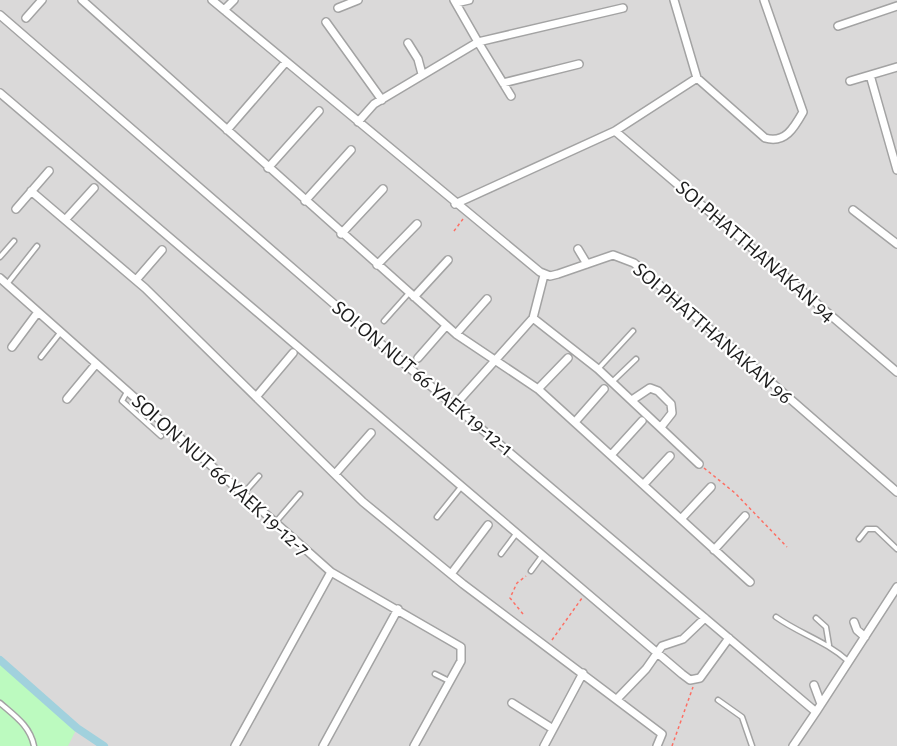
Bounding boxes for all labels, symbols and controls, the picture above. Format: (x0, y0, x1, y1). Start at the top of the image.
street label: SOI PHATTHANAKAN 94 (672, 177, 839, 326)
street label: SOI PHATTHANAKAN 96 (629, 259, 796, 408)
street label: SOI ON NUT 66 YAEK 19-12-1 (328, 297, 517, 460)
street label: SOI ON NUT 66 YAEK 19-12-7 (128, 390, 314, 561)

